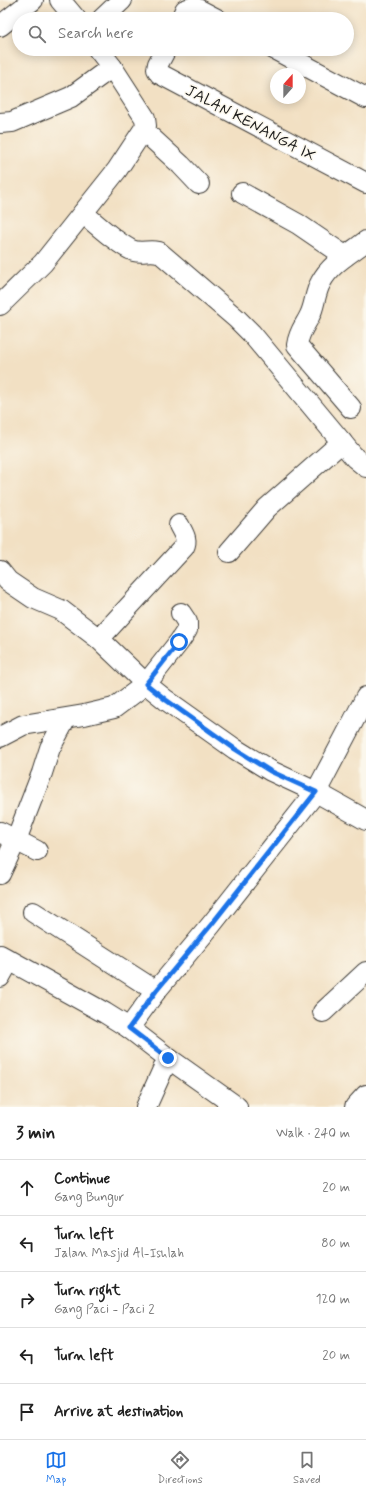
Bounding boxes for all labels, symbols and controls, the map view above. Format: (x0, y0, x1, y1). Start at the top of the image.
search box (12, 12, 354, 56)
icon: search (26, 23, 48, 45)
text: Search here (58, 24, 134, 44)
north arrow (270, 68, 306, 104)
street label: JALAN KENANGA IX (182, 80, 319, 166)
route start (170, 633, 188, 651)
route end (159, 1049, 177, 1067)
text: 3 min (16, 1122, 55, 1144)
text: Walk · 240 m (276, 1125, 350, 1142)
text: Continue (54, 1169, 110, 1189)
icon: ahead (16, 1177, 38, 1199)
text: 20 m (322, 1179, 350, 1196)
text: Gang Bungur (54, 1189, 124, 1206)
text: Turn left (54, 1225, 114, 1245)
icon: left (16, 1233, 38, 1255)
text: 80 m (321, 1235, 350, 1252)
text: Jalan Masjid Al-Ishlah (54, 1245, 184, 1262)
text: Turn right (54, 1281, 121, 1301)
icon: right (16, 1289, 38, 1311)
text: 120 m (316, 1291, 350, 1308)
text: Gang Paci - Paci 2 (54, 1301, 155, 1318)
icon: left (16, 1345, 38, 1367)
text: Turn left (54, 1346, 114, 1366)
text: 20 m (322, 1347, 350, 1364)
icon: arrive (16, 1401, 38, 1423)
text: Arrive at destination (54, 1402, 183, 1422)
tab: Map (45, 1449, 67, 1487)
tab: Directions (157, 1449, 203, 1487)
tab: Saved (293, 1449, 321, 1487)

